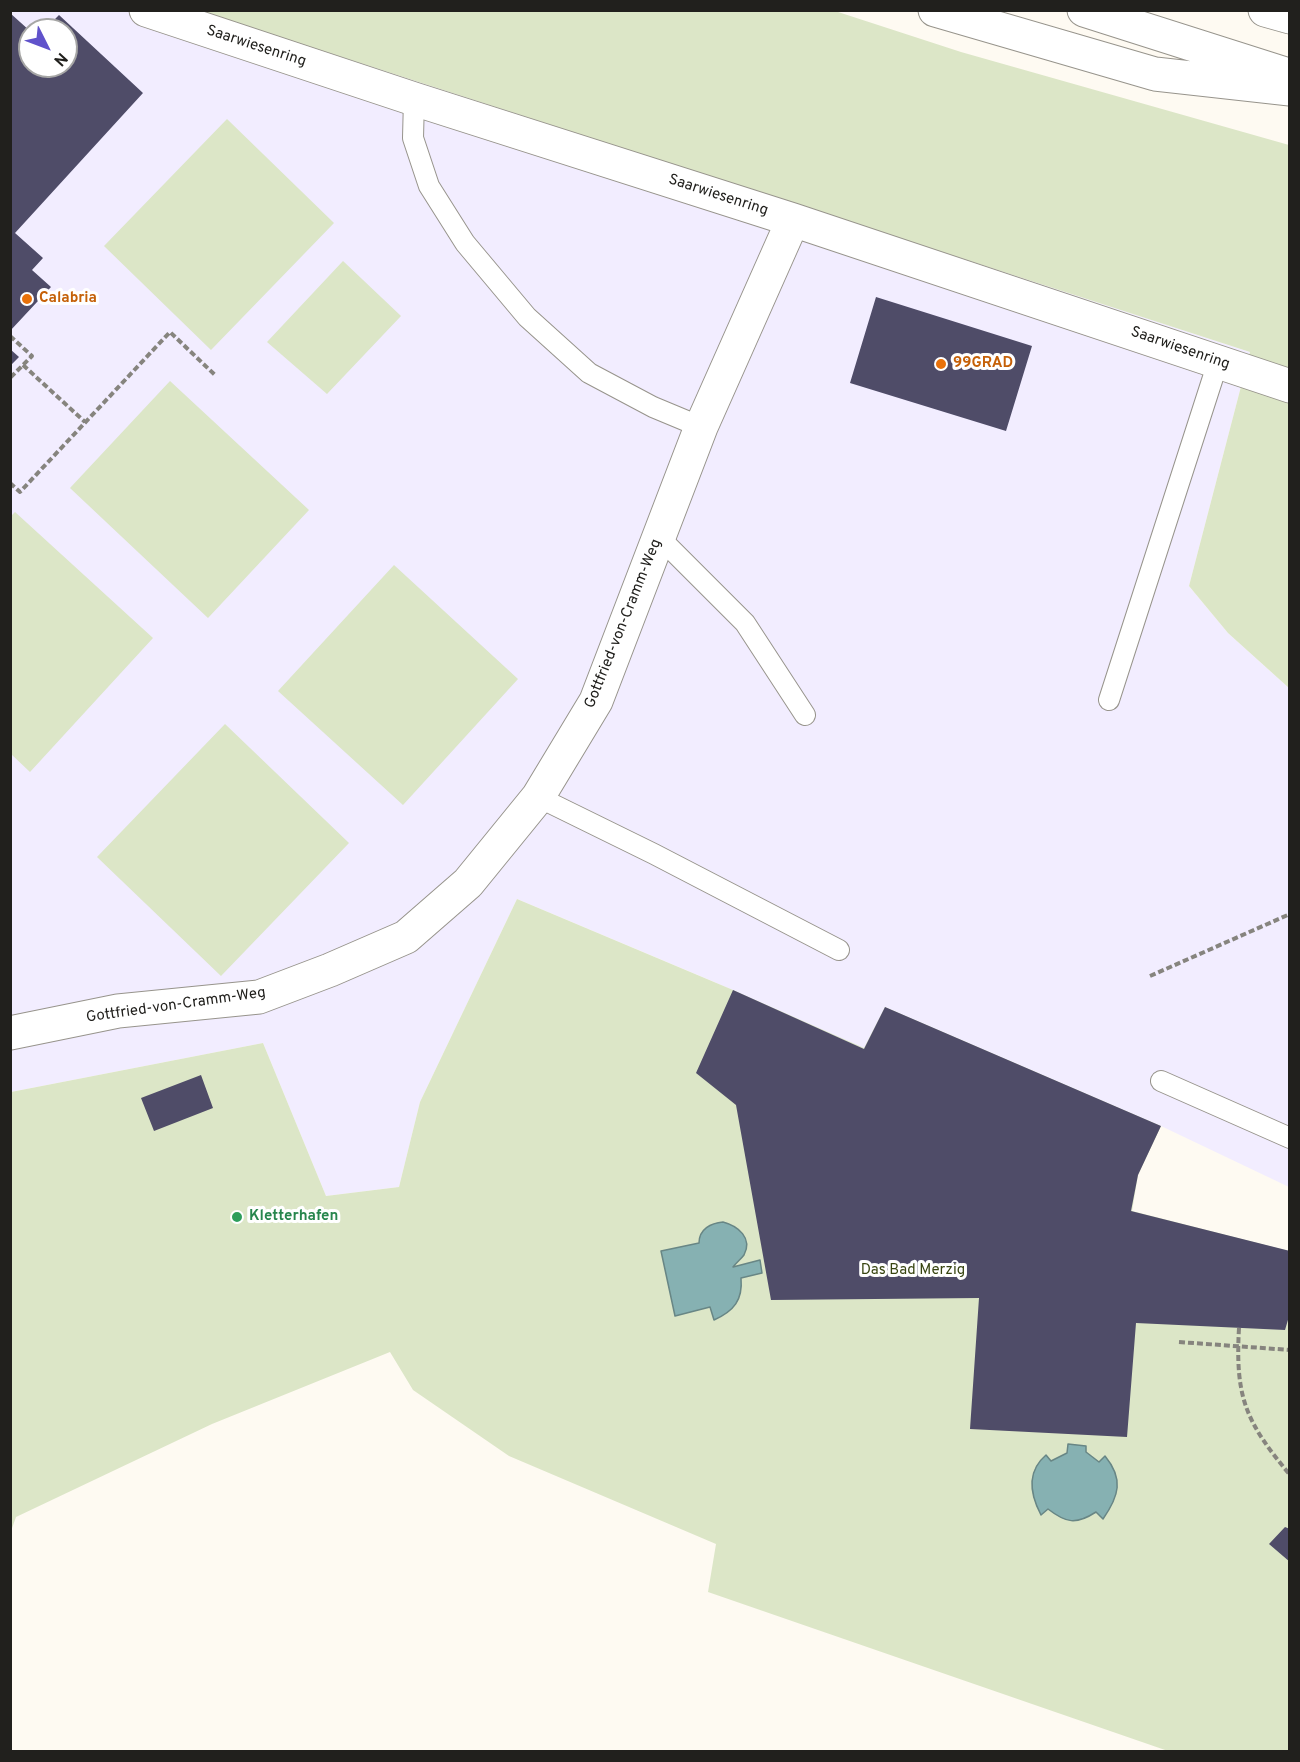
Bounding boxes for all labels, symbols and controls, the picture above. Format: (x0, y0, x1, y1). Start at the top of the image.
north arrow (18, 18, 78, 78)
street label: Saarwiesenring (204, 22, 308, 72)
text: N (49, 48, 71, 70)
street label: Saarwiesenring (666, 171, 770, 221)
place label: Calabria (39, 290, 97, 308)
marker: Calabria (20, 292, 34, 306)
street label: Saarwiesenring (1128, 324, 1232, 374)
place label: 99GRAD (953, 355, 1013, 373)
marker: 99GRAD (934, 357, 948, 371)
street label: Gottfried-von-Cramm-Weg (582, 537, 666, 711)
street label: Gottfried-von-Cramm-Weg (85, 984, 267, 1028)
place label: Kletterhafen (249, 1208, 338, 1226)
marker: Kletterhafen (230, 1210, 244, 1224)
park label: Das Bad Merzig (861, 1262, 965, 1280)

